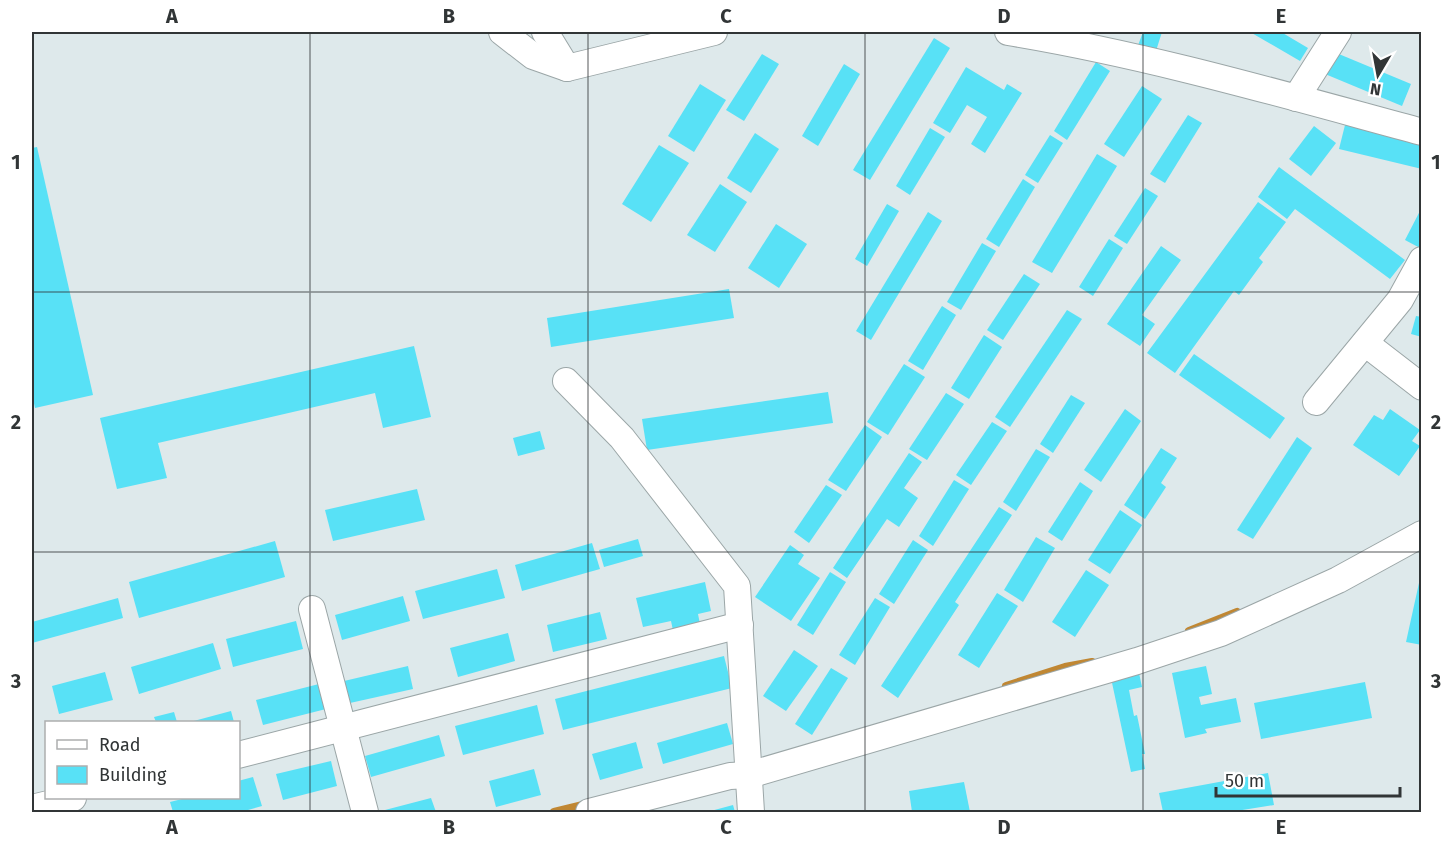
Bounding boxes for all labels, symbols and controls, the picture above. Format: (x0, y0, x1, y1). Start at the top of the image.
text: A (165, 4, 179, 28)
text: B (443, 4, 455, 28)
text: C (720, 4, 732, 28)
text: D (997, 4, 1011, 28)
text: E (1276, 4, 1286, 28)
north arrow (1348, 45, 1408, 105)
text: N (1369, 79, 1382, 100)
text: 1 (11, 150, 21, 174)
text: 1 (1431, 150, 1441, 174)
text: 2 (11, 410, 21, 434)
text: 2 (1431, 410, 1441, 434)
text: 3 (10, 669, 21, 693)
text: 3 (1430, 669, 1441, 693)
legend (45, 721, 240, 799)
text: Road (99, 734, 141, 756)
scale bar (1216, 760, 1400, 798)
text: Building (99, 764, 167, 786)
text: 50 m (1225, 770, 1264, 792)
text: A (165, 815, 179, 839)
text: B (443, 815, 455, 839)
text: C (720, 815, 732, 839)
text: D (997, 815, 1011, 839)
text: E (1276, 815, 1286, 839)

